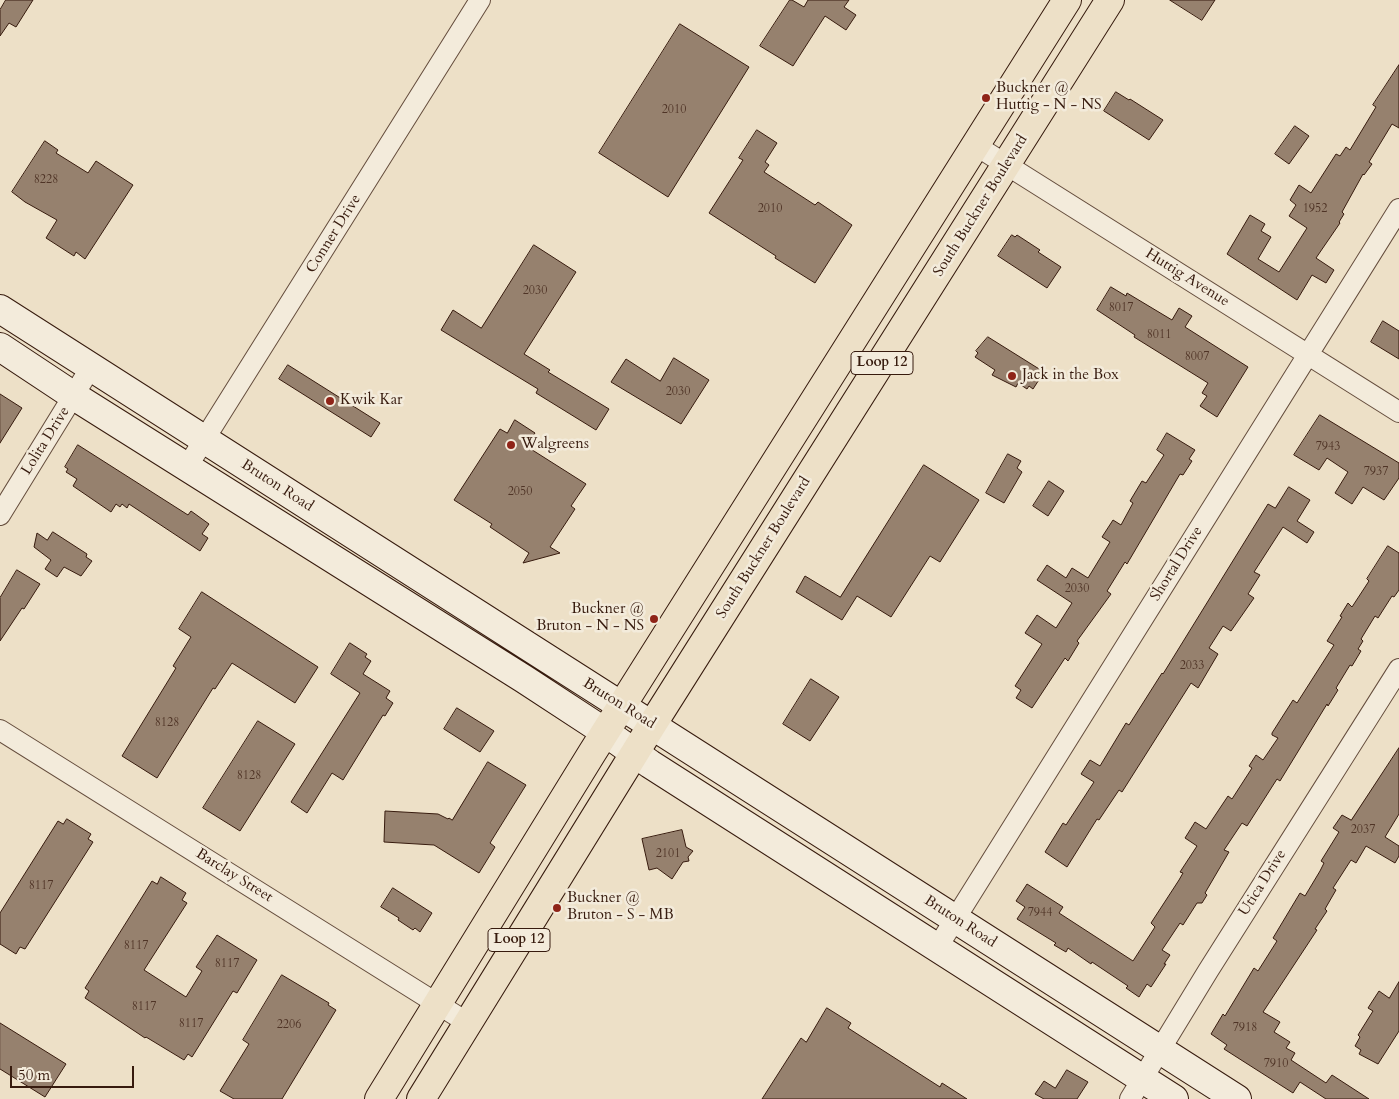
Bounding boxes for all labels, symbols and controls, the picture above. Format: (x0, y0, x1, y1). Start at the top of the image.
place label: Buckner @ Huttig - N - NS (996, 80, 1101, 115)
marker: Buckner @ Huttig - N - NS (980, 92, 992, 104)
house number: 2010 (662, 103, 686, 117)
street label: South Buckner Boulevard (930, 132, 1032, 280)
house number: 8228 (34, 173, 58, 187)
street label: Conner Drive (303, 191, 365, 277)
house number: 2010 (758, 202, 782, 216)
house number: 1952 (1303, 202, 1327, 216)
street label: Huttig Avenue (1142, 245, 1232, 311)
house number: 2030 (523, 284, 547, 298)
house number: 8017 (1109, 301, 1133, 315)
house number: 8011 (1147, 328, 1171, 342)
house number: 8007 (1185, 350, 1209, 364)
road number: Loop 12 (851, 352, 913, 374)
place label: Jack in the Box (1022, 367, 1119, 385)
marker: Jack in the Box (1006, 370, 1018, 382)
house number: 2030 (666, 385, 690, 399)
place label: Kwik Kar (340, 392, 403, 410)
marker: Kwik Kar (324, 395, 336, 407)
street label: Lolita Drive (18, 404, 74, 478)
place label: Walgreens (521, 436, 589, 454)
marker: Walgreens (505, 439, 517, 451)
house number: 7943 (1316, 440, 1340, 454)
street label: Bruton Road (238, 456, 316, 516)
house number: 7937 (1364, 465, 1388, 479)
street label: South Buckner Boulevard (713, 474, 815, 622)
house number: 2050 (508, 485, 532, 499)
street label: Shortal Drive (1147, 523, 1207, 605)
house number: 2030 (1065, 582, 1089, 596)
place label: Buckner @ Bruton - N - NS (536, 601, 644, 636)
marker: Buckner @ Bruton - N - NS (648, 613, 660, 625)
house number: 2033 (1180, 659, 1204, 673)
street label: Bruton Road (579, 675, 659, 733)
house number: 8128 (155, 716, 179, 730)
house number: 8128 (237, 769, 261, 783)
house number: 2037 (1351, 823, 1375, 837)
street label: Barclay Street (192, 845, 276, 907)
house number: 2101 (656, 847, 680, 861)
street label: Utica Drive (1236, 847, 1290, 919)
house number: 8117 (29, 879, 53, 893)
place label: Buckner @ Bruton - S - MB (567, 890, 674, 925)
street label: Bruton Road (921, 892, 999, 952)
marker: Buckner @ Bruton - S - MB (551, 902, 563, 914)
house number: 7944 (1028, 906, 1052, 920)
road number: Loop 12 (488, 928, 550, 952)
house number: 8117 (124, 939, 148, 953)
house number: 8117 (215, 957, 239, 971)
house number: 8117 (132, 1000, 156, 1014)
house number: 8117 (179, 1017, 203, 1031)
house number: 2206 (277, 1018, 301, 1032)
house number: 7918 (1233, 1021, 1257, 1035)
scale bar (12, 1056, 136, 1088)
house number: 7910 (1264, 1057, 1288, 1071)
text: 50 m (18, 1065, 50, 1085)

